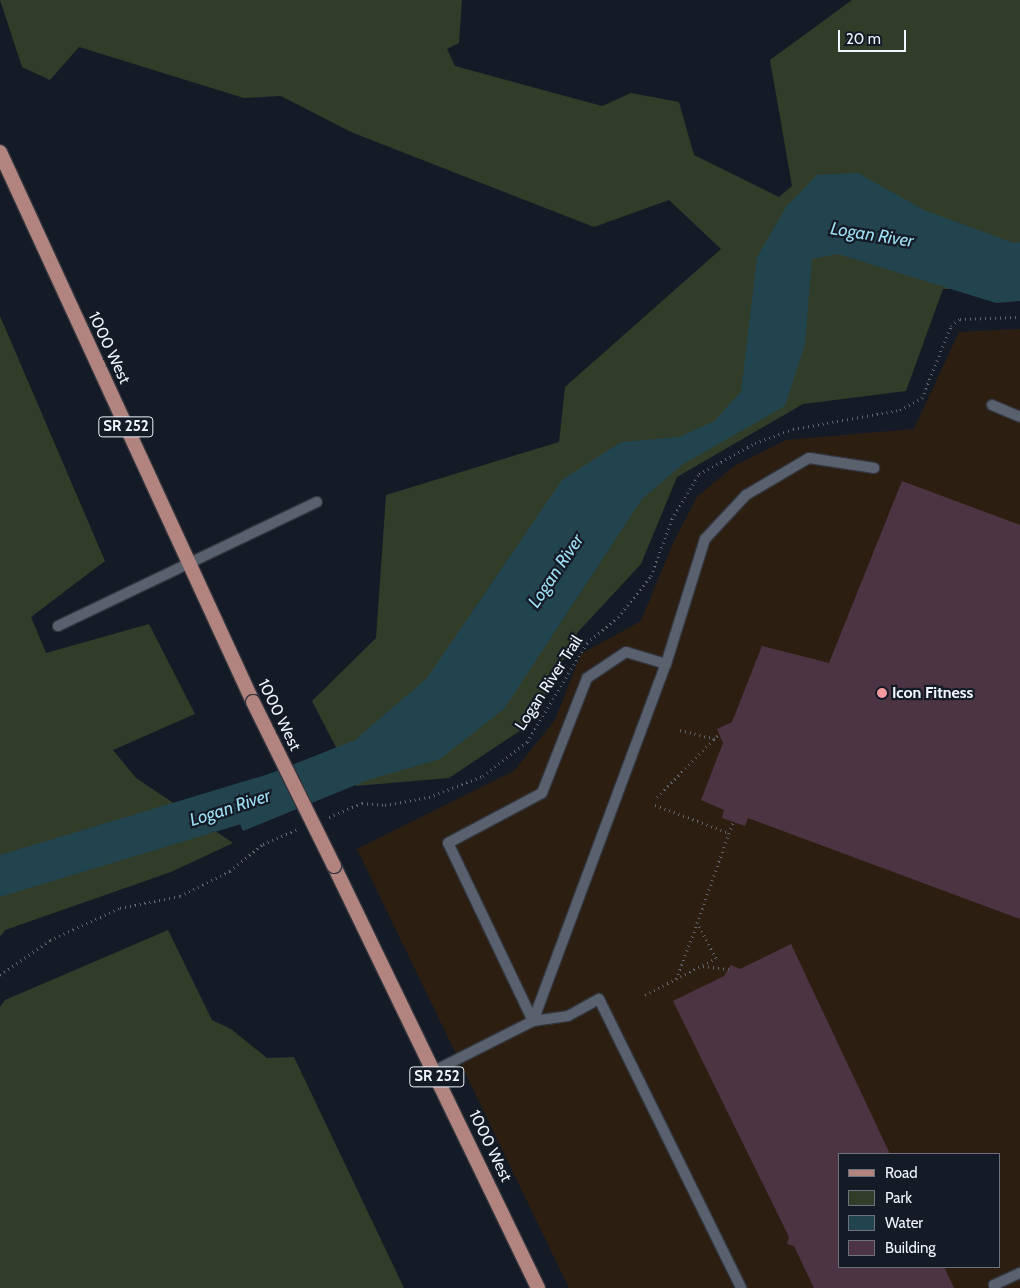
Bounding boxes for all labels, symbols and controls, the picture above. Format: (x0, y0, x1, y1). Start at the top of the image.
scale bar (840, 20, 908, 52)
text: 20 m (846, 30, 881, 48)
water label: Logan River (829, 218, 915, 252)
street label: 1000 West (84, 309, 134, 387)
road number: SR 252 (97, 414, 155, 440)
water label: Logan River (524, 530, 588, 612)
street label: Logan River Trail (511, 632, 587, 734)
street label: 1000 West (253, 676, 305, 754)
place label: Icon Fitness (892, 683, 973, 703)
marker: Icon Fitness (876, 687, 888, 699)
water label: Logan River (187, 785, 273, 831)
road number: SR 252 (408, 1064, 466, 1090)
street label: 1000 West (464, 1107, 516, 1185)
legend (838, 1153, 1000, 1268)
text: Road (885, 1164, 918, 1182)
text: Park (885, 1189, 912, 1207)
text: Water (885, 1214, 923, 1232)
text: Building (885, 1239, 936, 1257)

